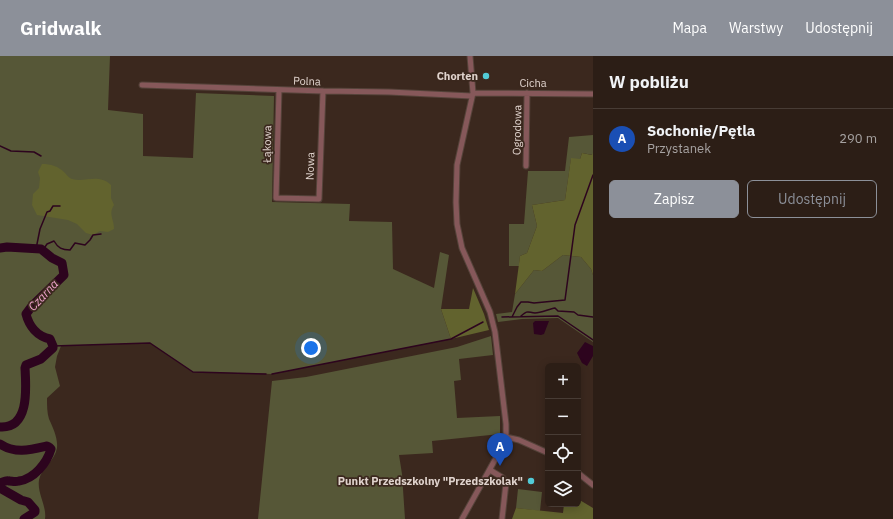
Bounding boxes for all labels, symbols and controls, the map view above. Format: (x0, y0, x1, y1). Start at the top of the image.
text: Gridwalk (20, 16, 102, 40)
text: Mapa (672, 19, 707, 37)
text: Warstwy (729, 19, 783, 37)
text: Udostępnij (805, 19, 873, 37)
place label: Chorten (437, 69, 478, 83)
marker: Chorten (481, 71, 491, 81)
text: W pobliżu (609, 71, 689, 93)
street label: Polna (293, 74, 321, 88)
street label: Cicha (519, 76, 547, 90)
street label: Ogrodowa (510, 105, 524, 155)
text: Sochonie/Pętla (647, 121, 755, 140)
street label: Łąkowa (260, 125, 274, 164)
text: A (618, 130, 626, 147)
text: 290 m (839, 130, 877, 147)
text: Przystanek (647, 140, 711, 157)
street label: Nowa (303, 152, 317, 180)
button: Zapisz (609, 180, 739, 218)
button: Udostępnij (747, 180, 877, 218)
water label: Czarna (25, 276, 61, 314)
your location (301, 338, 321, 358)
map controls (545, 363, 581, 507)
button: + (545, 363, 581, 399)
button: − (545, 399, 581, 435)
pin: A (487, 433, 513, 466)
button: locate (545, 435, 581, 471)
button: layers (545, 471, 581, 507)
place label: Punkt Przedszkolny "Przedszkolak" (338, 474, 523, 488)
marker: Punkt Przedszkolny "Przedszkolak" (526, 476, 536, 486)

